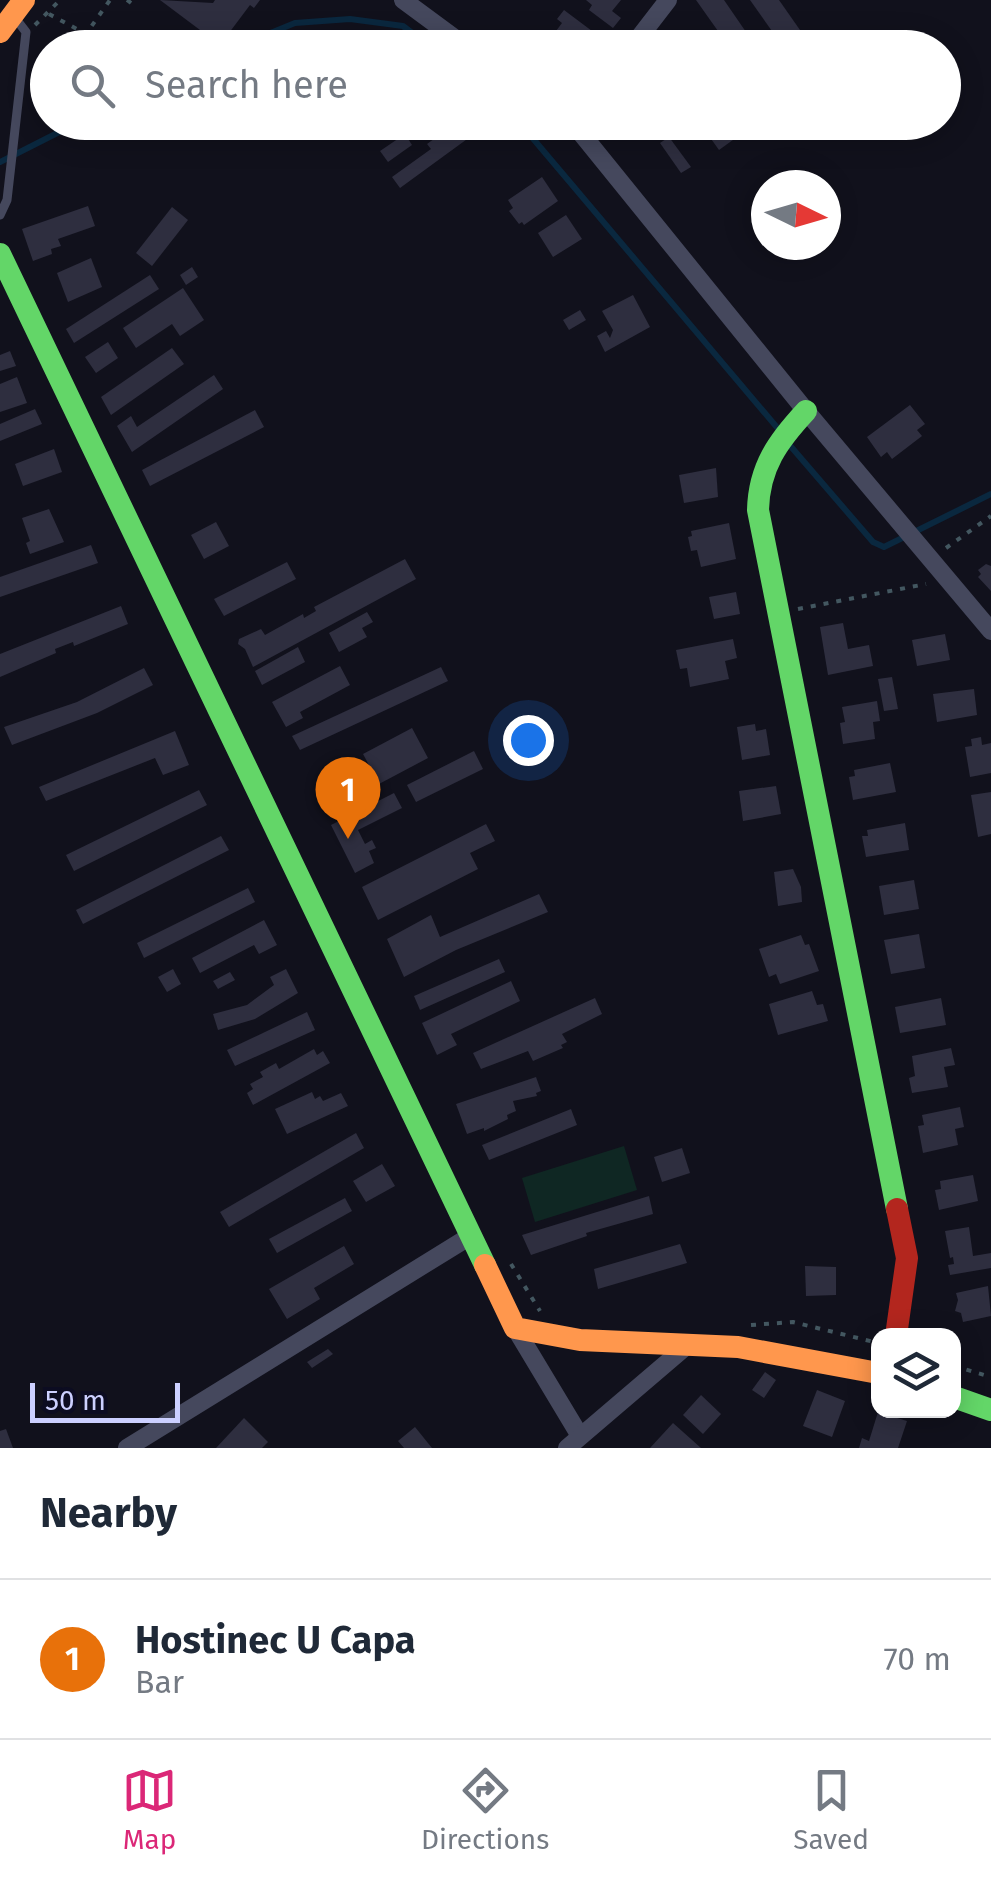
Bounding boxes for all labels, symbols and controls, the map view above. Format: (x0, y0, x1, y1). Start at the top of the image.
search box (30, 30, 961, 140)
icon: search (65, 58, 120, 113)
text: Search here (145, 62, 348, 108)
north arrow (751, 170, 841, 260)
your location (503, 715, 554, 766)
pin: 1 (316, 756, 380, 839)
map controls (871, 1328, 961, 1418)
button: layers (871, 1328, 961, 1418)
scale bar (30, 1378, 180, 1422)
text: 50 m (45, 1384, 106, 1417)
text: Nearby (40, 1488, 177, 1538)
text: Hostinec U Capa (135, 1617, 416, 1663)
text: 1 (65, 1640, 80, 1678)
text: 70 m (883, 1640, 951, 1678)
text: Bar (135, 1663, 184, 1701)
tab: Map (122, 1763, 177, 1856)
tab: Directions (421, 1763, 549, 1856)
tab: Saved (793, 1763, 869, 1856)

